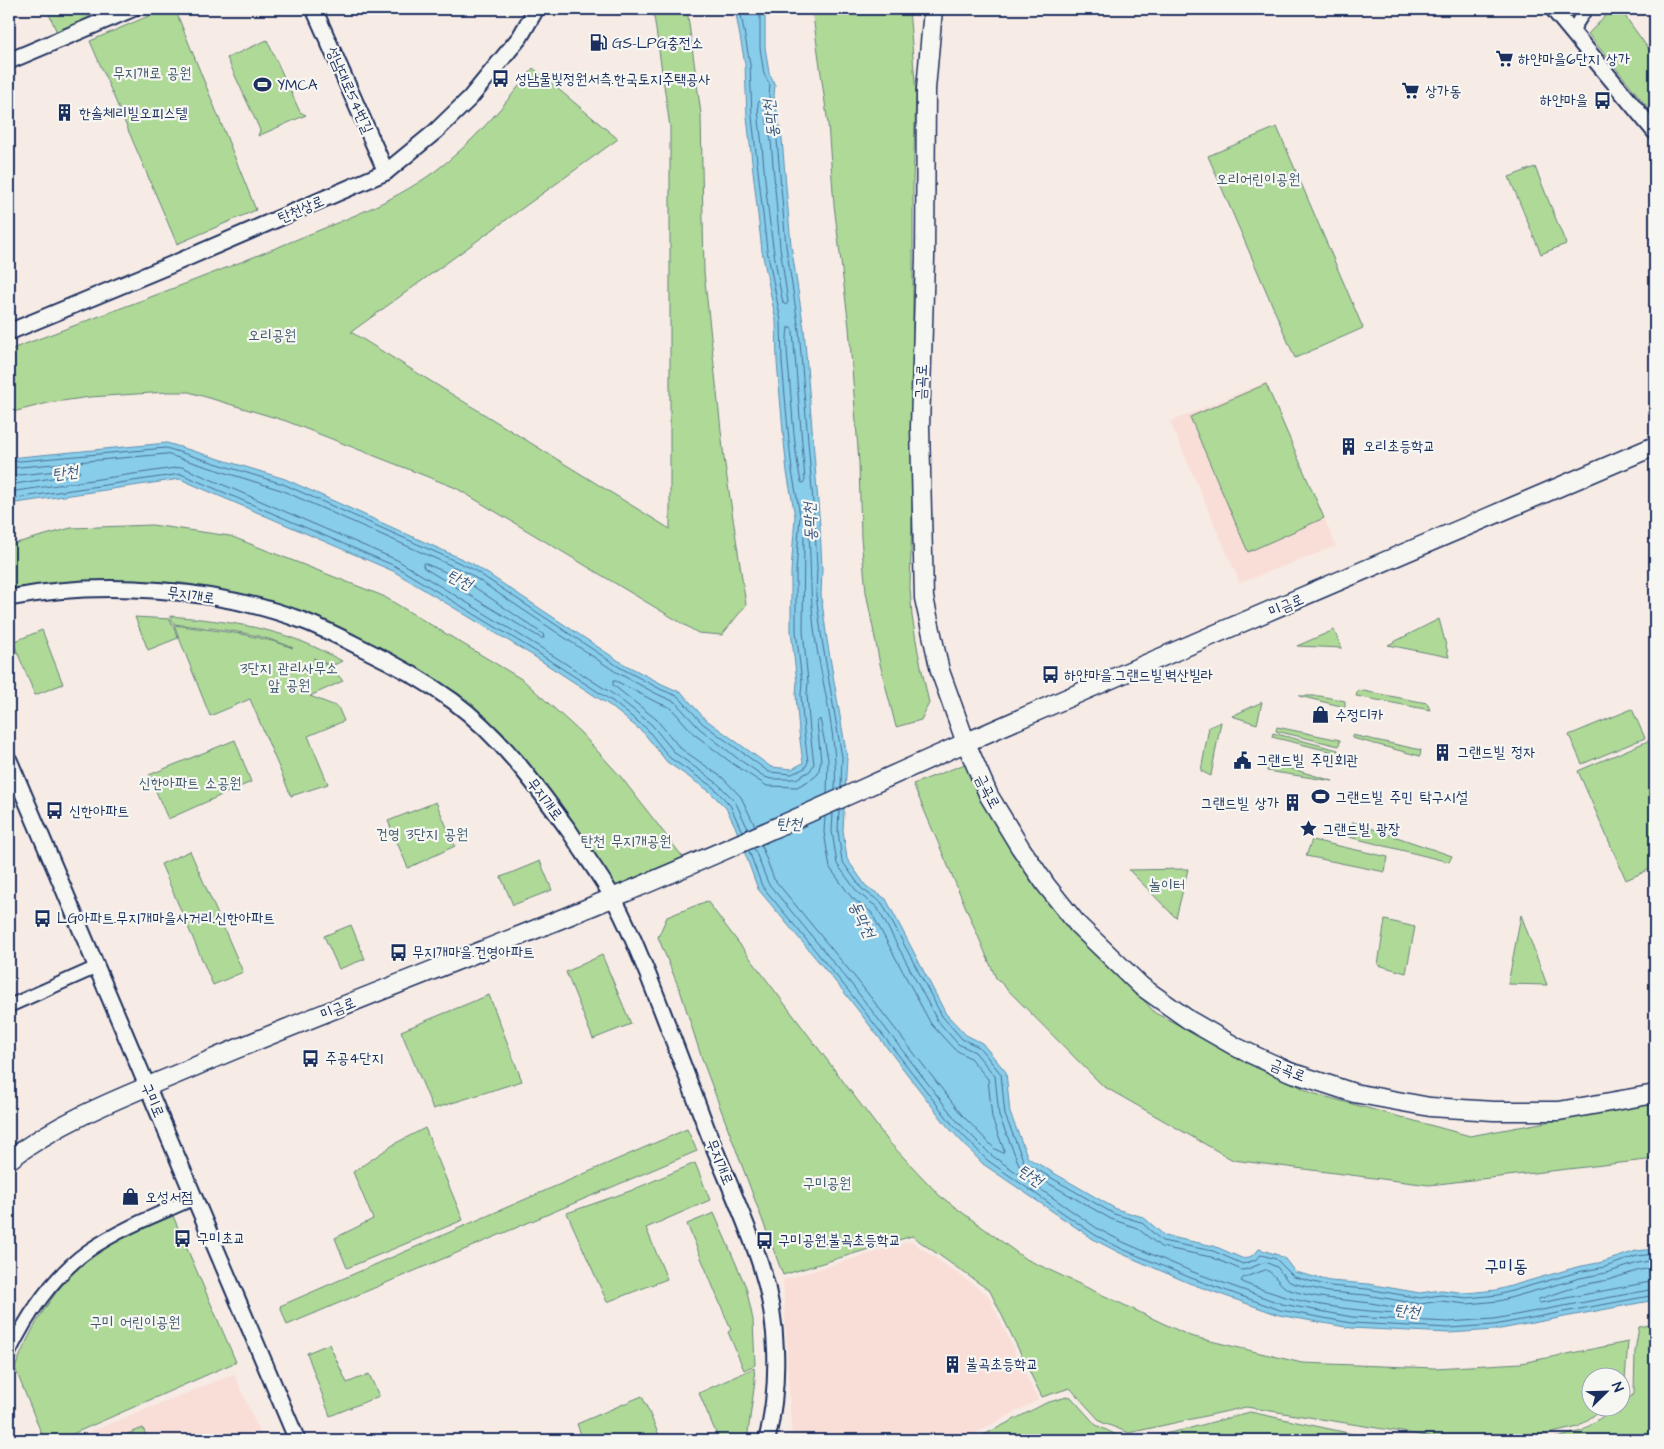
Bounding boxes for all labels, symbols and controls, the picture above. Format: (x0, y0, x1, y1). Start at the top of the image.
fuel station icon: GS-LPG충전소 (588, 33, 608, 53)
place label: GS-LPG충전소 (612, 33, 703, 54)
street label: 성남대로54번길 (321, 43, 378, 137)
supermarket icon: 하얀마을6단지 상가 (1494, 49, 1514, 69)
place label: 하얀마을6단지 상가 (1518, 49, 1630, 70)
park label: 무지개로 공원 (113, 63, 191, 84)
bus stop icon: 성남물빛정원서측.한국토지주택공사 (491, 69, 511, 89)
place label: 성남물빛정원서측.한국토지주택공사 (515, 69, 710, 90)
sports icon: YMCA (253, 75, 273, 95)
place label: YMCA (277, 75, 318, 96)
supermarket icon: 상가동 (1401, 81, 1421, 101)
place label: 상가동 (1425, 81, 1461, 102)
place label: 하얀마을 (1540, 90, 1588, 111)
bus stop icon: 하얀마을 (1592, 90, 1612, 110)
water label: 동막천 (757, 96, 784, 139)
building icon: 한솔체리빌오피스텔 (55, 103, 75, 123)
place label: 한솔체리빌오피스텔 (79, 103, 188, 124)
park label: 오리어린이공원 (1216, 169, 1300, 190)
street label: 탄천상로 (275, 190, 328, 229)
park label: 오리공원 (248, 325, 296, 346)
street label: 금곡로 (910, 364, 933, 400)
building icon: 오리초등학교 (1339, 436, 1359, 456)
place label: 오리초등학교 (1363, 436, 1435, 457)
water label: 탄천 (51, 460, 82, 486)
water label: 동막천 (798, 500, 822, 542)
water label: 탄천 (443, 564, 478, 596)
street label: 무지개로 (166, 582, 216, 609)
street label: 미금로 (1265, 589, 1307, 622)
park label: 3단지 관리사무소 앞 공원 (240, 658, 338, 696)
bus stop icon: 하얀마을.그랜드빌.벽산빌라 (1040, 665, 1060, 685)
place label: 하얀마을.그랜드빌.벽산빌라 (1064, 665, 1213, 686)
shop icon: 수정디카 (1311, 705, 1331, 725)
place label: 수정디카 (1335, 705, 1383, 726)
building icon: 그랜드빌 정자 (1433, 742, 1453, 762)
place label: 그랜드빌 정자 (1457, 742, 1535, 763)
public building icon: 그랜드빌 주민회관 (1232, 750, 1252, 770)
place label: 그랜드빌 주민회관 (1256, 750, 1359, 771)
street label: 금곡로 (970, 770, 1005, 812)
park label: 신한아파트 소공원 (139, 773, 241, 794)
street label: 무지개로 (522, 774, 568, 825)
sports icon: 그랜드빌 주민 탁구시설 (1311, 787, 1331, 807)
place label: 그랜드빌 주민 탁구시설 (1335, 787, 1468, 808)
place label: 그랜드빌 상가 (1201, 793, 1279, 814)
building icon: 그랜드빌 상가 (1283, 793, 1303, 813)
bus stop icon: 신한아파트 (45, 801, 65, 821)
place label: 신한아파트 (69, 801, 129, 822)
water label: 탄천 (776, 813, 804, 835)
place icon: 그랜드빌 광장 (1298, 819, 1318, 839)
place label: 그랜드빌 광장 (1322, 819, 1400, 840)
park label: 건영 3단지 공원 (376, 824, 468, 845)
park label: 탄천 무지개공원 (581, 831, 671, 852)
park label: 놀이터 (1149, 875, 1185, 896)
water label: 동막천 (844, 897, 881, 944)
bus stop icon: LG아파트.무지개마을사거리.신한아파트 (33, 908, 53, 928)
place label: LG아파트.무지개마을사거리.신한아파트 (57, 908, 275, 929)
bus stop icon: 무지개마을.건영아파트 (388, 942, 408, 962)
place label: 무지개마을.건영아파트 (412, 942, 535, 963)
street label: 미금로 (317, 992, 359, 1025)
bus stop icon: 주공4단지 (301, 1048, 321, 1068)
place label: 주공4단지 (325, 1048, 384, 1069)
street label: 금곡로 (1267, 1054, 1309, 1087)
street label: 구미로 (136, 1079, 169, 1121)
street label: 무지개로 (701, 1136, 738, 1189)
water label: 탄천 (1014, 1160, 1049, 1193)
park label: 구미공원 (803, 1173, 851, 1194)
shop icon: 오성서점 (121, 1187, 141, 1207)
place label: 오성서점 (145, 1187, 193, 1208)
bus stop icon: 구미초교 (173, 1228, 193, 1248)
place label: 구미초교 (197, 1228, 245, 1249)
bus stop icon: 구미공원.불곡초등학교 (754, 1230, 774, 1250)
place label: 구미공원.불곡초등학교 (778, 1230, 901, 1251)
district label: 구미동 (1484, 1254, 1528, 1279)
water label: 탄천 (1393, 1299, 1423, 1324)
park label: 구미 어린이공원 (90, 1312, 180, 1333)
building icon: 불곡초등학교 (942, 1354, 962, 1374)
place label: 불곡초등학교 (966, 1354, 1038, 1375)
north arrow (1582, 1366, 1632, 1416)
text: N (1606, 1379, 1628, 1395)

